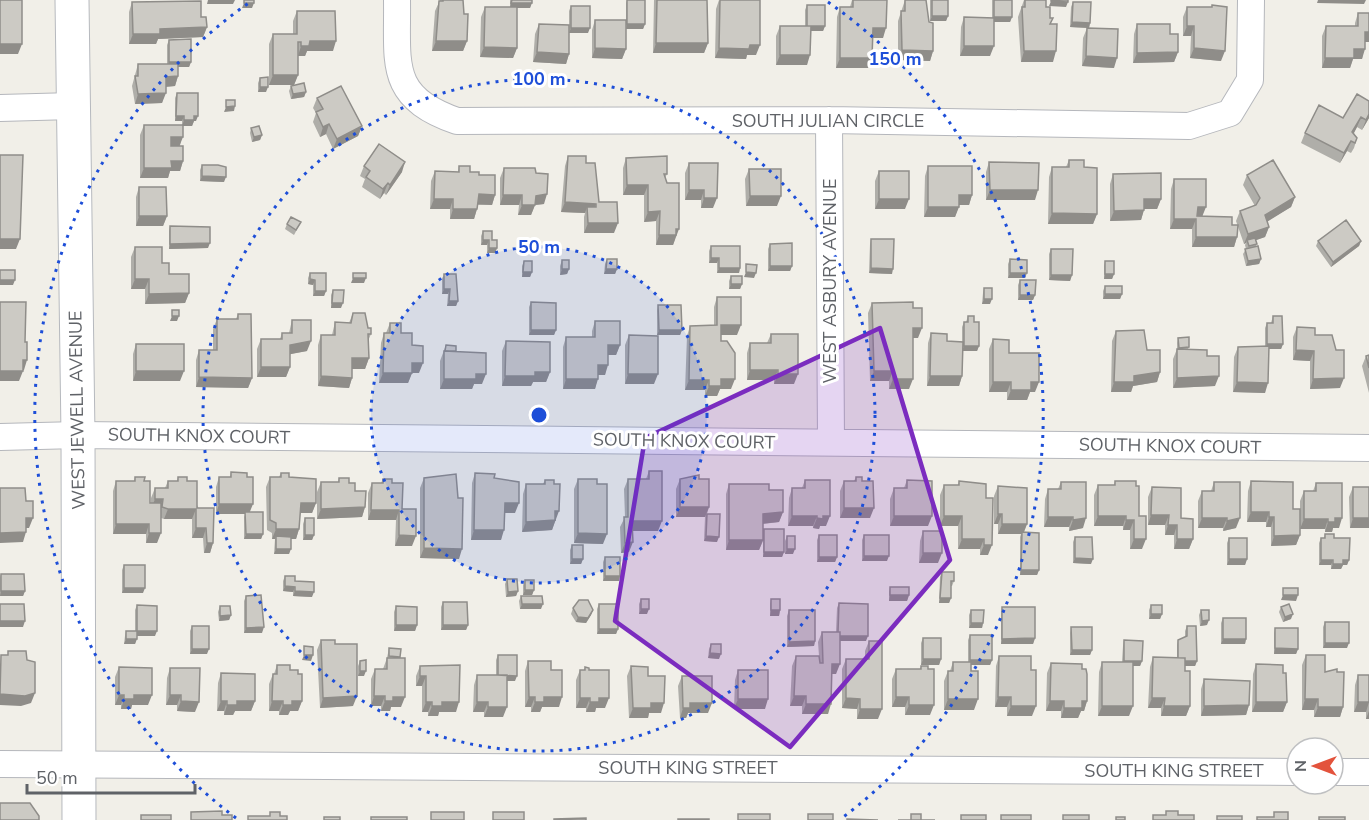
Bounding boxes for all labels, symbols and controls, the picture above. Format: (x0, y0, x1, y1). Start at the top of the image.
text: 150 m (868, 47, 922, 71)
text: 100 m (512, 67, 566, 91)
street label: SOUTH JULIAN CIRCLE (732, 109, 924, 133)
street label: WEST ASBURY AVENUE (818, 179, 842, 383)
text: 50 m (518, 235, 560, 259)
street label: WEST JEWELL AVENUE (63, 310, 91, 510)
centre of rings (529, 405, 549, 425)
street label: SOUTH KNOX COURT (108, 422, 291, 450)
street label: SOUTH KNOX COURT (593, 427, 776, 455)
street label: SOUTH KNOX COURT (1079, 432, 1262, 460)
north arrow (1285, 736, 1345, 796)
street label: SOUTH KING STREET (598, 756, 778, 780)
scale bar (27, 757, 195, 795)
street label: SOUTH KING STREET (1084, 759, 1264, 783)
text: N (1290, 760, 1312, 772)
text: 50 m (36, 766, 78, 790)

